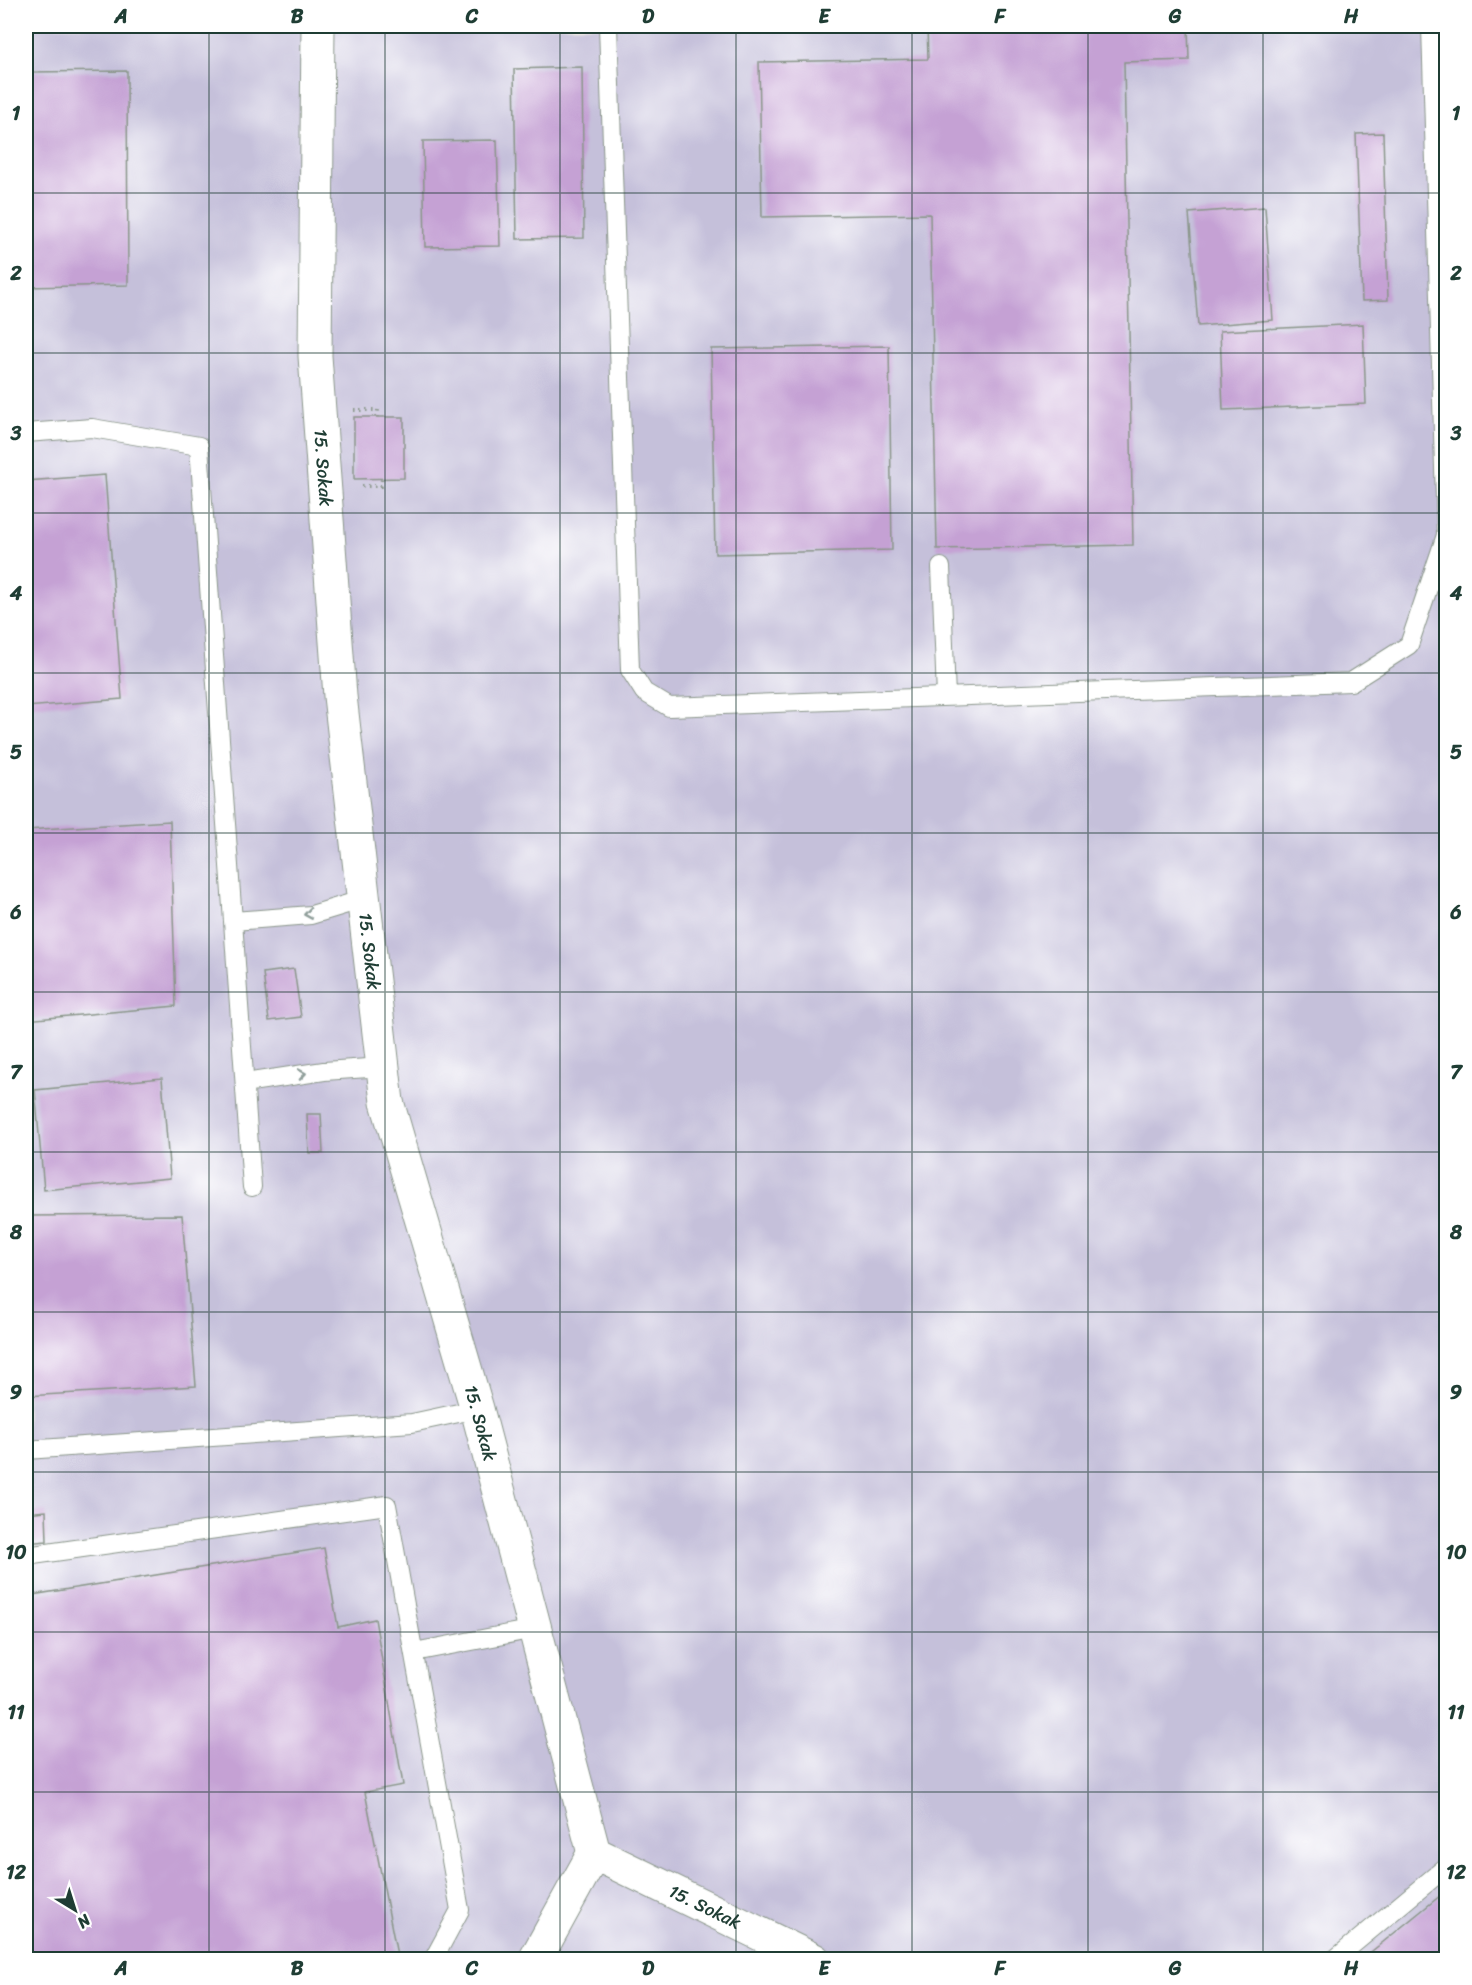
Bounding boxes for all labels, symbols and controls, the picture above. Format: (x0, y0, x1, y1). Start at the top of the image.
text: A (113, 0, 128, 34)
text: B (291, 0, 304, 34)
text: C (465, 0, 479, 34)
text: D (642, 0, 655, 34)
text: E (818, 0, 831, 34)
text: F (994, 0, 1007, 34)
text: G (1168, 0, 1182, 34)
text: H (1343, 0, 1359, 34)
text: 1 (12, 96, 21, 131)
text: 1 (1452, 96, 1461, 131)
text: 2 (9, 256, 22, 291)
text: 2 (1449, 256, 1462, 291)
text: 3 (10, 416, 22, 451)
text: 3 (1450, 416, 1462, 451)
street label: 15. Sokak (304, 428, 342, 508)
text: 4 (9, 576, 23, 611)
text: 4 (1449, 576, 1463, 611)
text: 5 (10, 735, 22, 770)
text: 5 (1450, 735, 1462, 770)
text: 6 (9, 895, 22, 930)
text: 6 (1449, 895, 1462, 930)
one-way arrow (303, 908, 312, 920)
street label: 15. Sokak (349, 911, 390, 992)
text: 7 (10, 1055, 23, 1090)
text: 7 (1450, 1055, 1463, 1090)
one-way arrow (297, 1068, 307, 1081)
text: 8 (9, 1215, 23, 1250)
text: 8 (1449, 1215, 1463, 1250)
text: 9 (10, 1375, 22, 1410)
text: 9 (1450, 1375, 1462, 1410)
street label: 15. Sokak (455, 1381, 506, 1465)
text: 10 (5, 1535, 27, 1570)
text: 10 (1445, 1535, 1467, 1570)
text: 11 (7, 1695, 25, 1730)
text: 11 (1447, 1695, 1465, 1730)
text: 12 (6, 1855, 27, 1890)
text: 12 (1446, 1855, 1467, 1890)
street label: 15. Sokak (663, 1876, 747, 1938)
north arrow (45, 1880, 105, 1940)
text: N (70, 1906, 98, 1937)
text: A (113, 1951, 128, 1985)
text: B (291, 1951, 304, 1985)
text: C (465, 1951, 479, 1985)
text: D (642, 1951, 655, 1985)
text: E (818, 1951, 831, 1985)
text: F (994, 1951, 1007, 1985)
text: G (1168, 1951, 1182, 1985)
text: H (1343, 1951, 1359, 1985)

